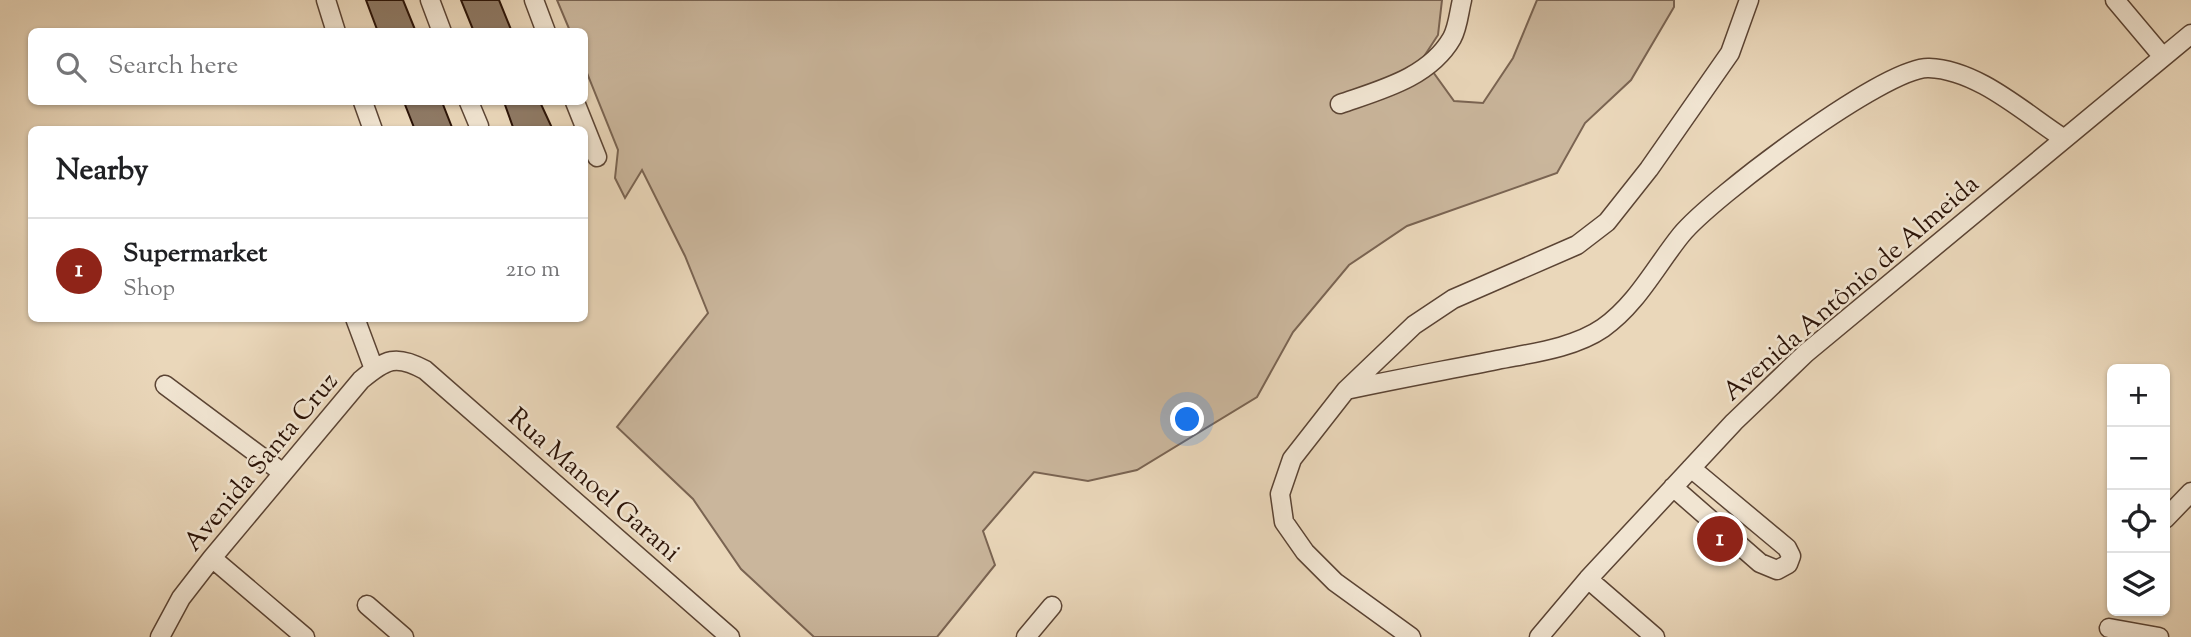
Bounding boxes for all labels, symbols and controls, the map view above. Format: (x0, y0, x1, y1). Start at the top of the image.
search box (28, 28, 588, 105)
icon: search (52, 48, 90, 86)
text: Search here (108, 48, 238, 85)
text: Nearby (56, 150, 148, 193)
street label: Avenida Antônio de Almeida (1715, 167, 1988, 411)
text: Supermarket (123, 236, 267, 273)
text: 1 (75, 254, 83, 287)
text: 210 m (506, 254, 560, 287)
text: Shop (123, 273, 175, 306)
map controls (2107, 364, 2170, 616)
button: + (2107, 364, 2170, 427)
street label: Avenida Santa Cruz (176, 365, 348, 560)
street label: Rua Manoel Garani (499, 400, 688, 571)
your location (1170, 402, 1204, 436)
button: − (2107, 427, 2170, 490)
button: locate (2107, 490, 2170, 553)
pin: 1 (1697, 513, 1743, 565)
button: layers (2107, 553, 2170, 616)

